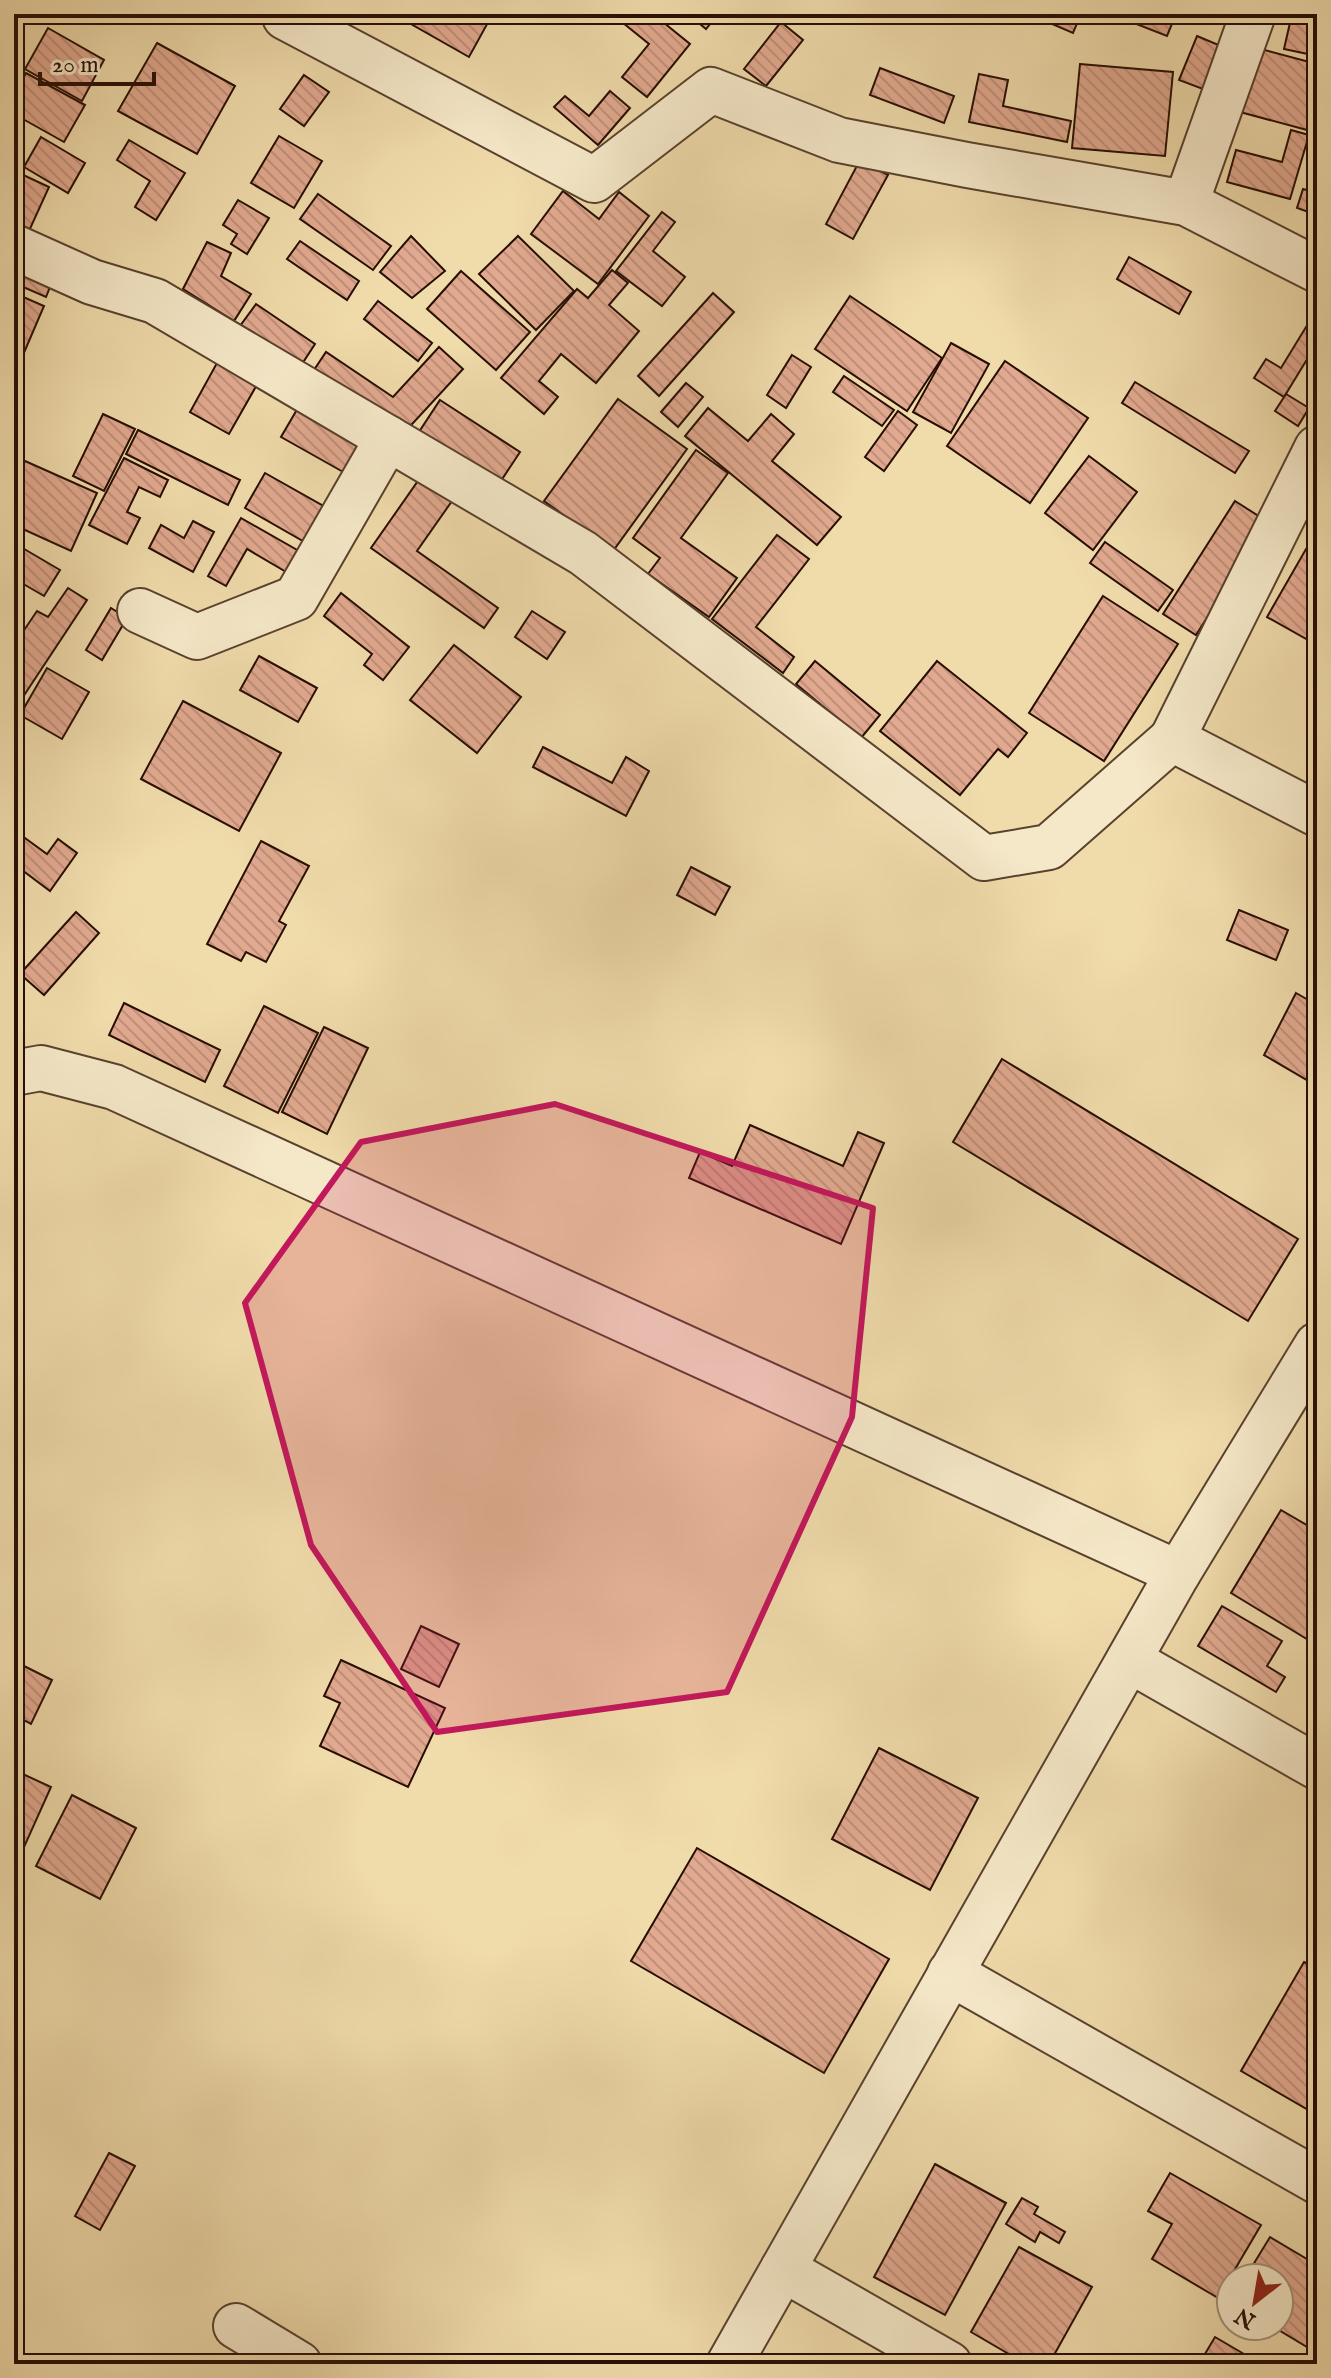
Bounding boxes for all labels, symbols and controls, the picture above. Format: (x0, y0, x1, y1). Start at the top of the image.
scale bar (40, 36, 154, 86)
text: 20 m (52, 50, 99, 81)
north arrow (1215, 2262, 1295, 2342)
text: N (1230, 2301, 1262, 2335)

